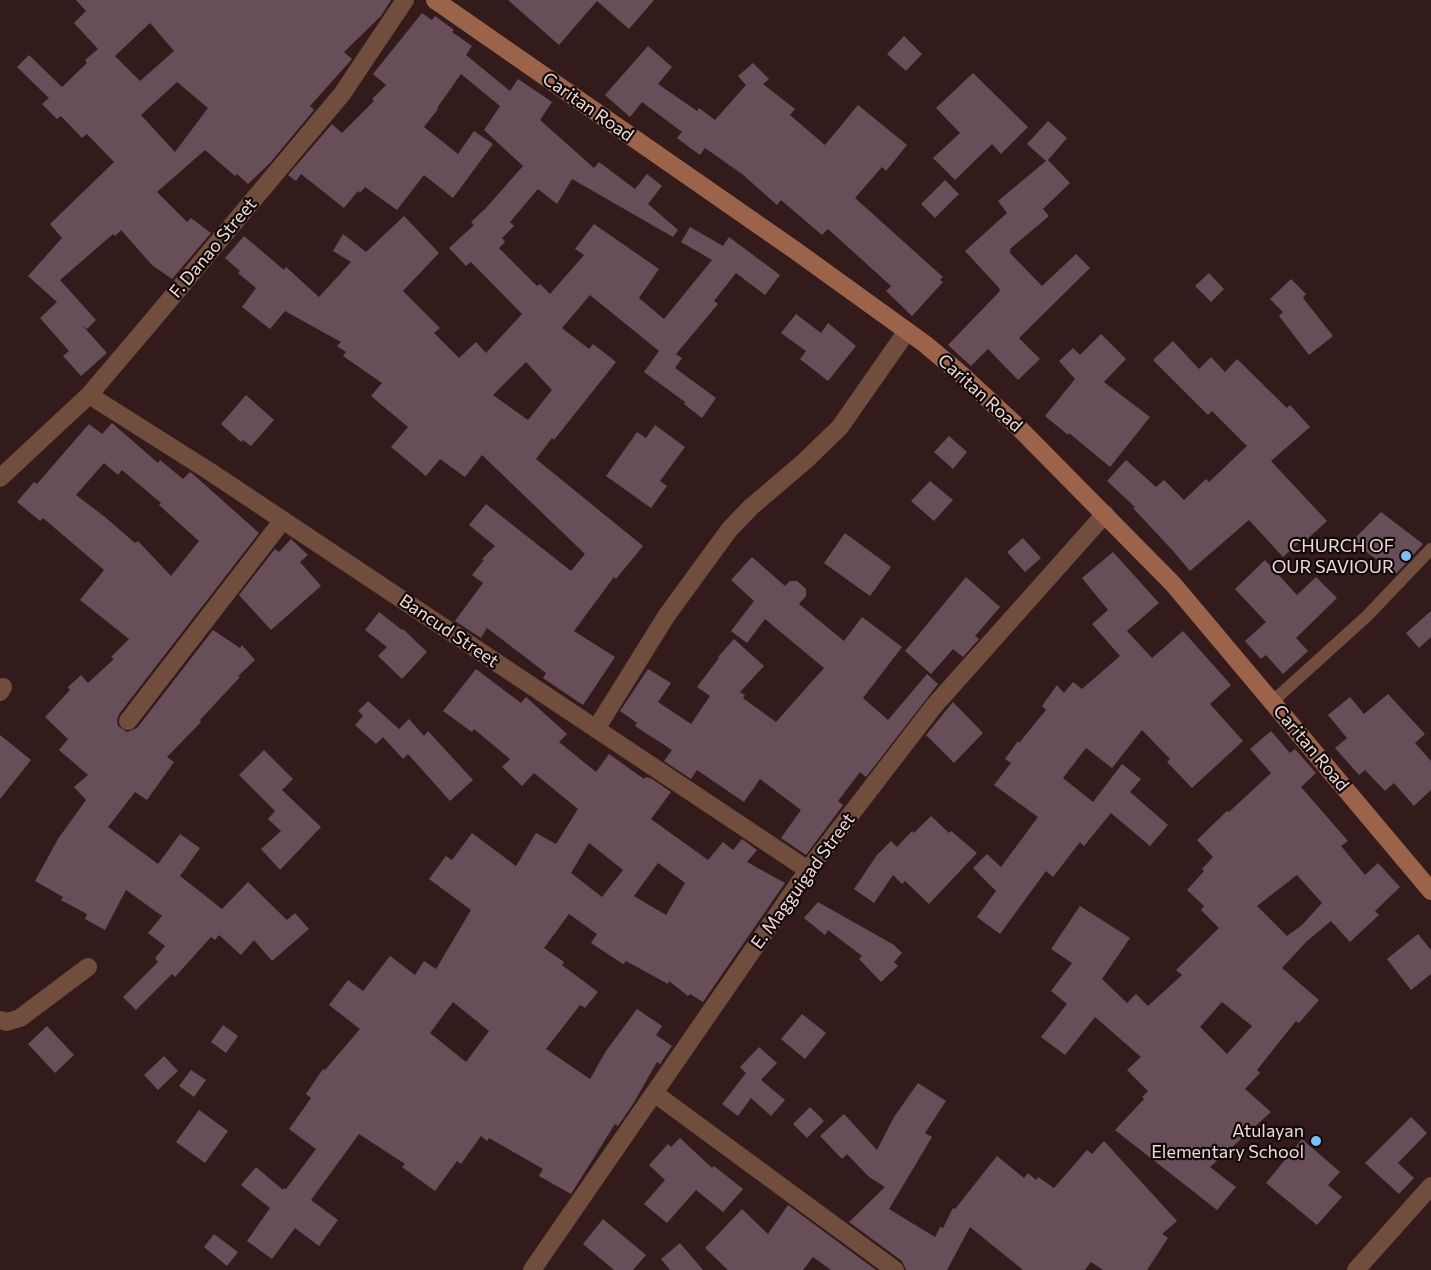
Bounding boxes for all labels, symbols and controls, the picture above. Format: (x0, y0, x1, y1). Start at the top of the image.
street label: Caritan Road (538, 68, 638, 146)
street label: F. Danao Street (165, 194, 261, 302)
street label: Caritan Road (933, 349, 1027, 437)
place label: CHURCH OF OUR SAVIOUR (1272, 535, 1394, 578)
marker: CHURCH OF OUR SAVIOUR (1399, 549, 1413, 563)
street label: Bancud Street (395, 590, 503, 672)
street label: Caritan Road (1269, 700, 1353, 796)
street label: E. Magguigad Street (746, 809, 860, 953)
place label: Atulayan Elementary School (1151, 1120, 1304, 1162)
marker: Atulayan Elementary School (1309, 1134, 1323, 1148)

